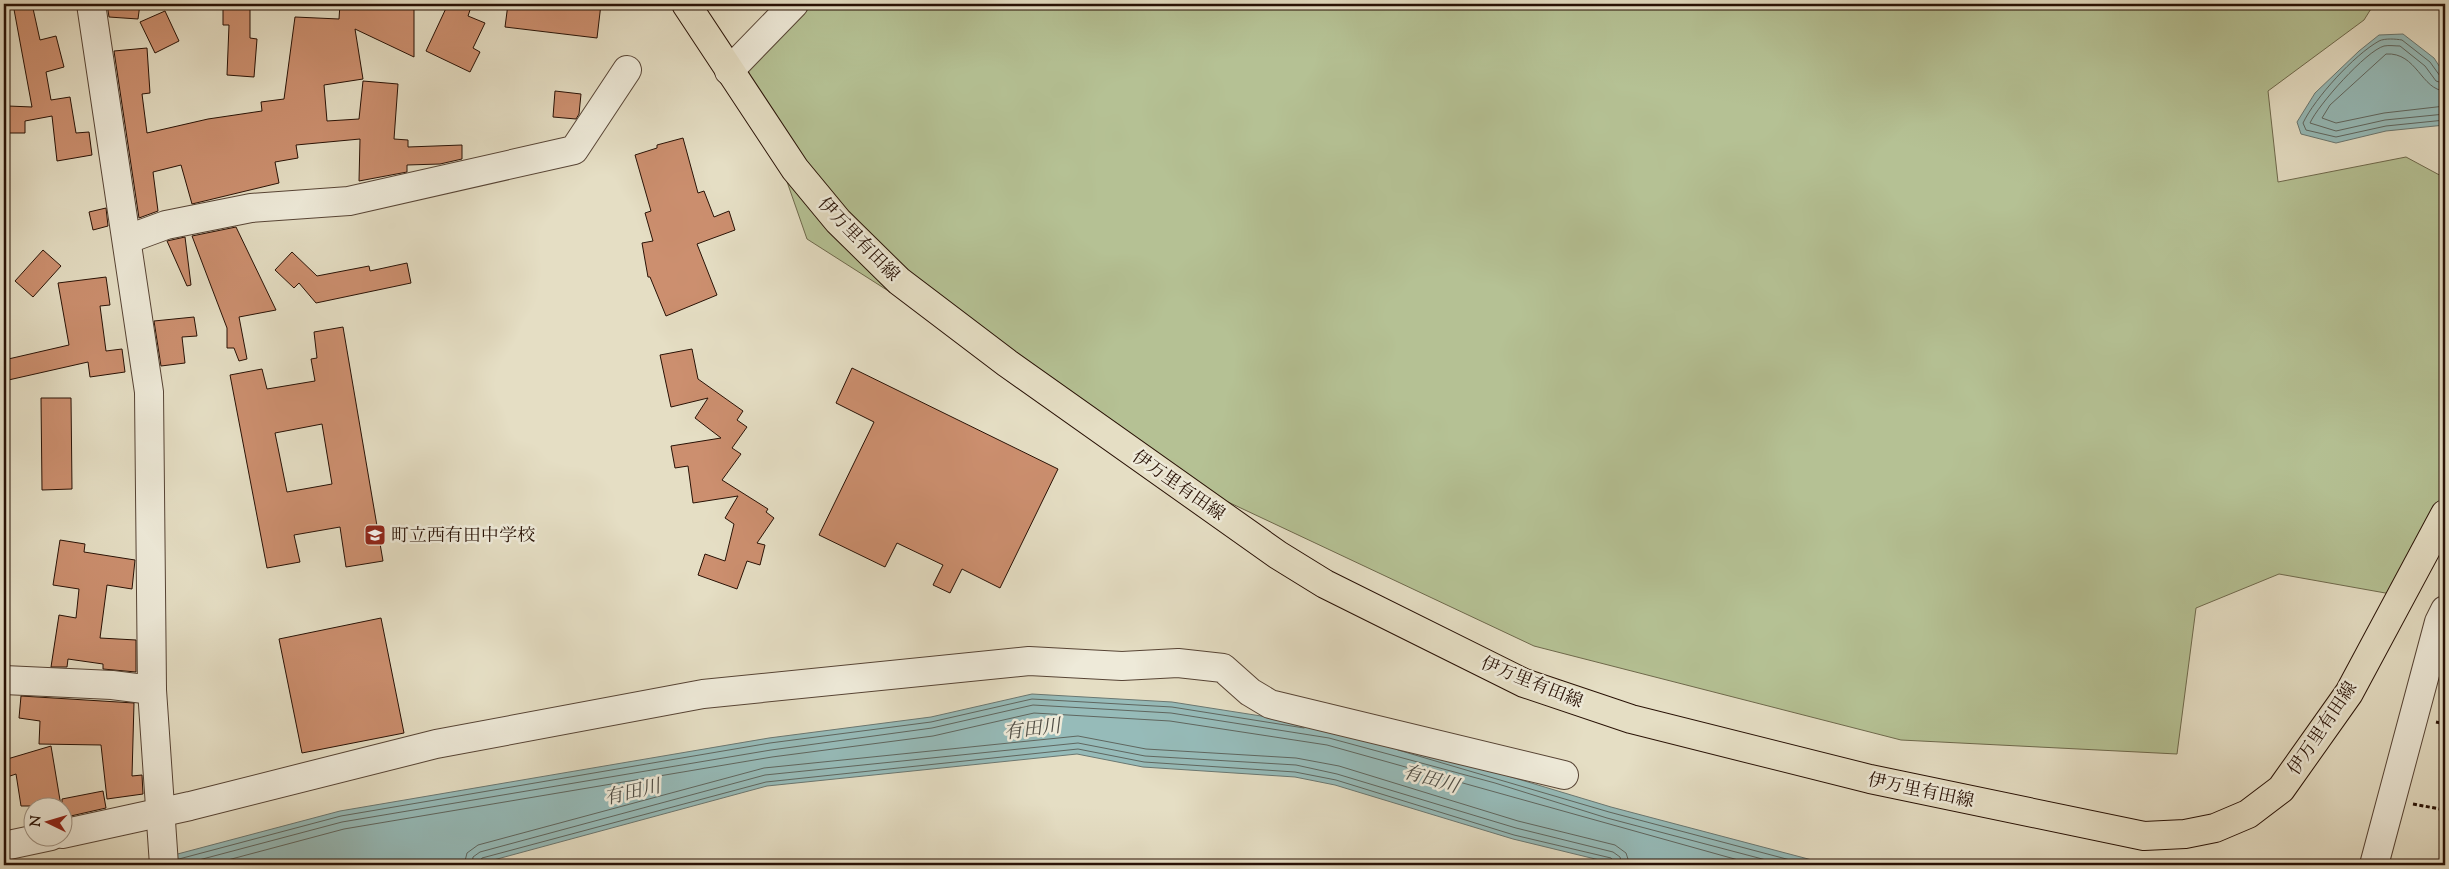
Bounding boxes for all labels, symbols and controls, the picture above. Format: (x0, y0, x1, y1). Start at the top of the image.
street label: 伊万里有田線 (811, 193, 904, 288)
street label: 伊万里有田線 (1126, 445, 1230, 528)
school or university icon: 町立西有田中学校 (363, 523, 387, 547)
place label: 町立西有田中学校 (391, 524, 535, 550)
street label: 伊万里有田線 (1476, 652, 1586, 716)
street label: 伊万里有田線 (2283, 677, 2365, 781)
water label: 有田川 (1002, 713, 1064, 747)
water label: 有田川 (1399, 760, 1463, 802)
street label: 伊万里有田線 (1865, 768, 1976, 816)
water label: 有田川 (602, 773, 665, 813)
north arrow (22, 796, 72, 846)
text: N (27, 815, 47, 827)

